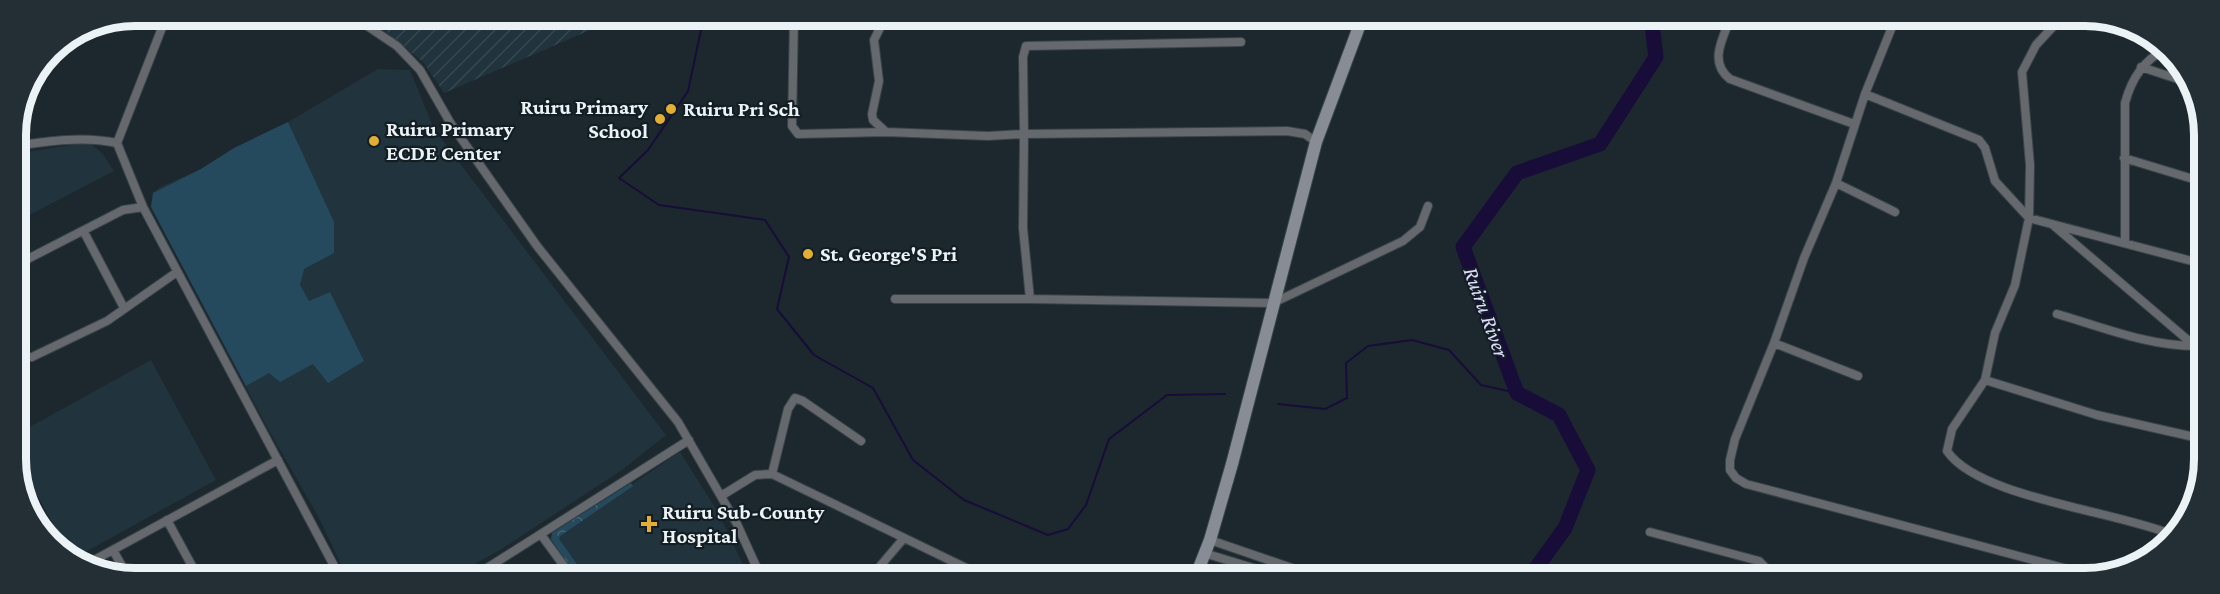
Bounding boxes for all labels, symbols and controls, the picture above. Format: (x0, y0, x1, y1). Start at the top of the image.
place label: Ruiru Primary School (520, 95, 649, 143)
place label: Ruiru Pri Sch (683, 97, 800, 121)
marker: Ruiru Pri Sch (664, 102, 678, 116)
marker: Ruiru Primary School (653, 112, 667, 126)
place label: Ruiru Primary ECDE Center (386, 117, 515, 165)
marker: Ruiru Primary ECDE Center (367, 134, 381, 148)
place label: St. George'S Pri (820, 242, 957, 266)
marker: St. George'S Pri (801, 247, 815, 261)
water label: Ruiru River (1459, 263, 1515, 362)
place label: Ruiru Sub-County Hospital (662, 500, 825, 548)
marker: Ruiru Sub-County Hospital (640, 515, 658, 533)

